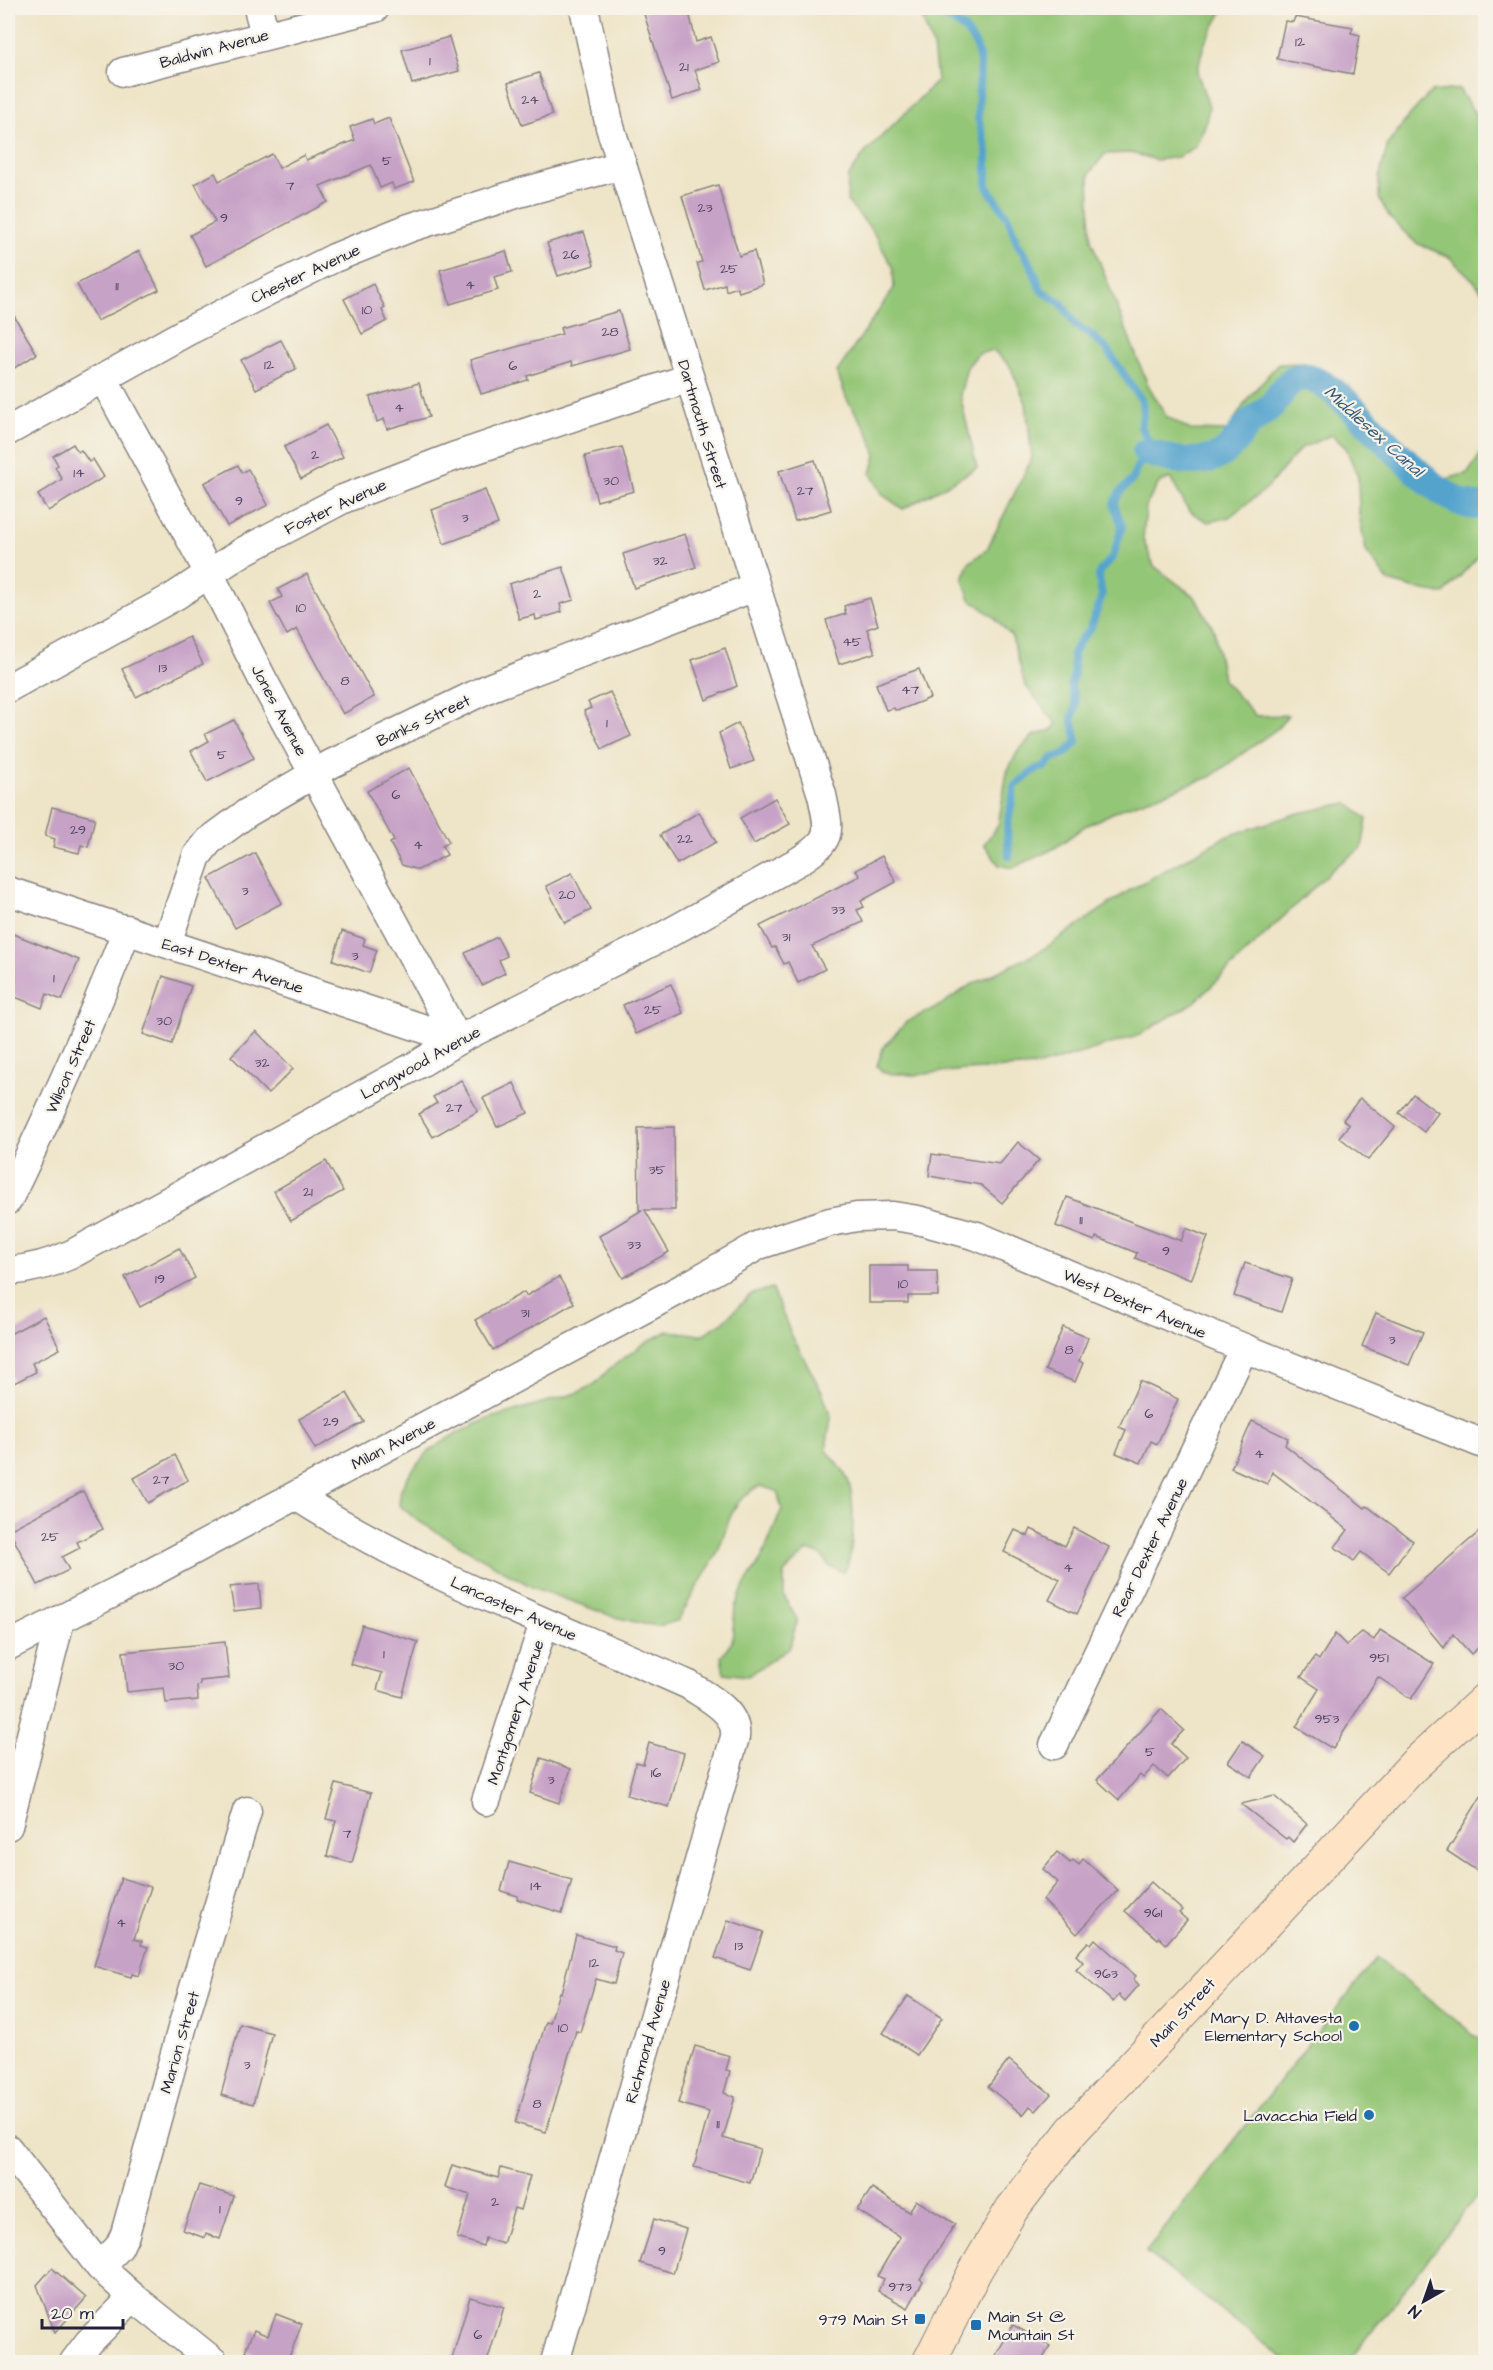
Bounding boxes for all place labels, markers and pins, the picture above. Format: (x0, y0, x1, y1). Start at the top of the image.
place label: Mary D. Altavesta Elementary School (1205, 2007, 1342, 2048)
marker: Mary D. Altavesta Elementary School (1347, 2019, 1361, 2033)
place label: Lavacchia Field (1243, 2105, 1357, 2127)
marker: Lavacchia Field (1362, 2108, 1376, 2122)
place label: Main St @ Mountain St (988, 2306, 1075, 2346)
place label: 979 Main St (819, 2309, 909, 2331)
marker: 979 Main St (913, 2312, 927, 2326)
marker: Main St @ Mountain St (969, 2318, 983, 2332)

